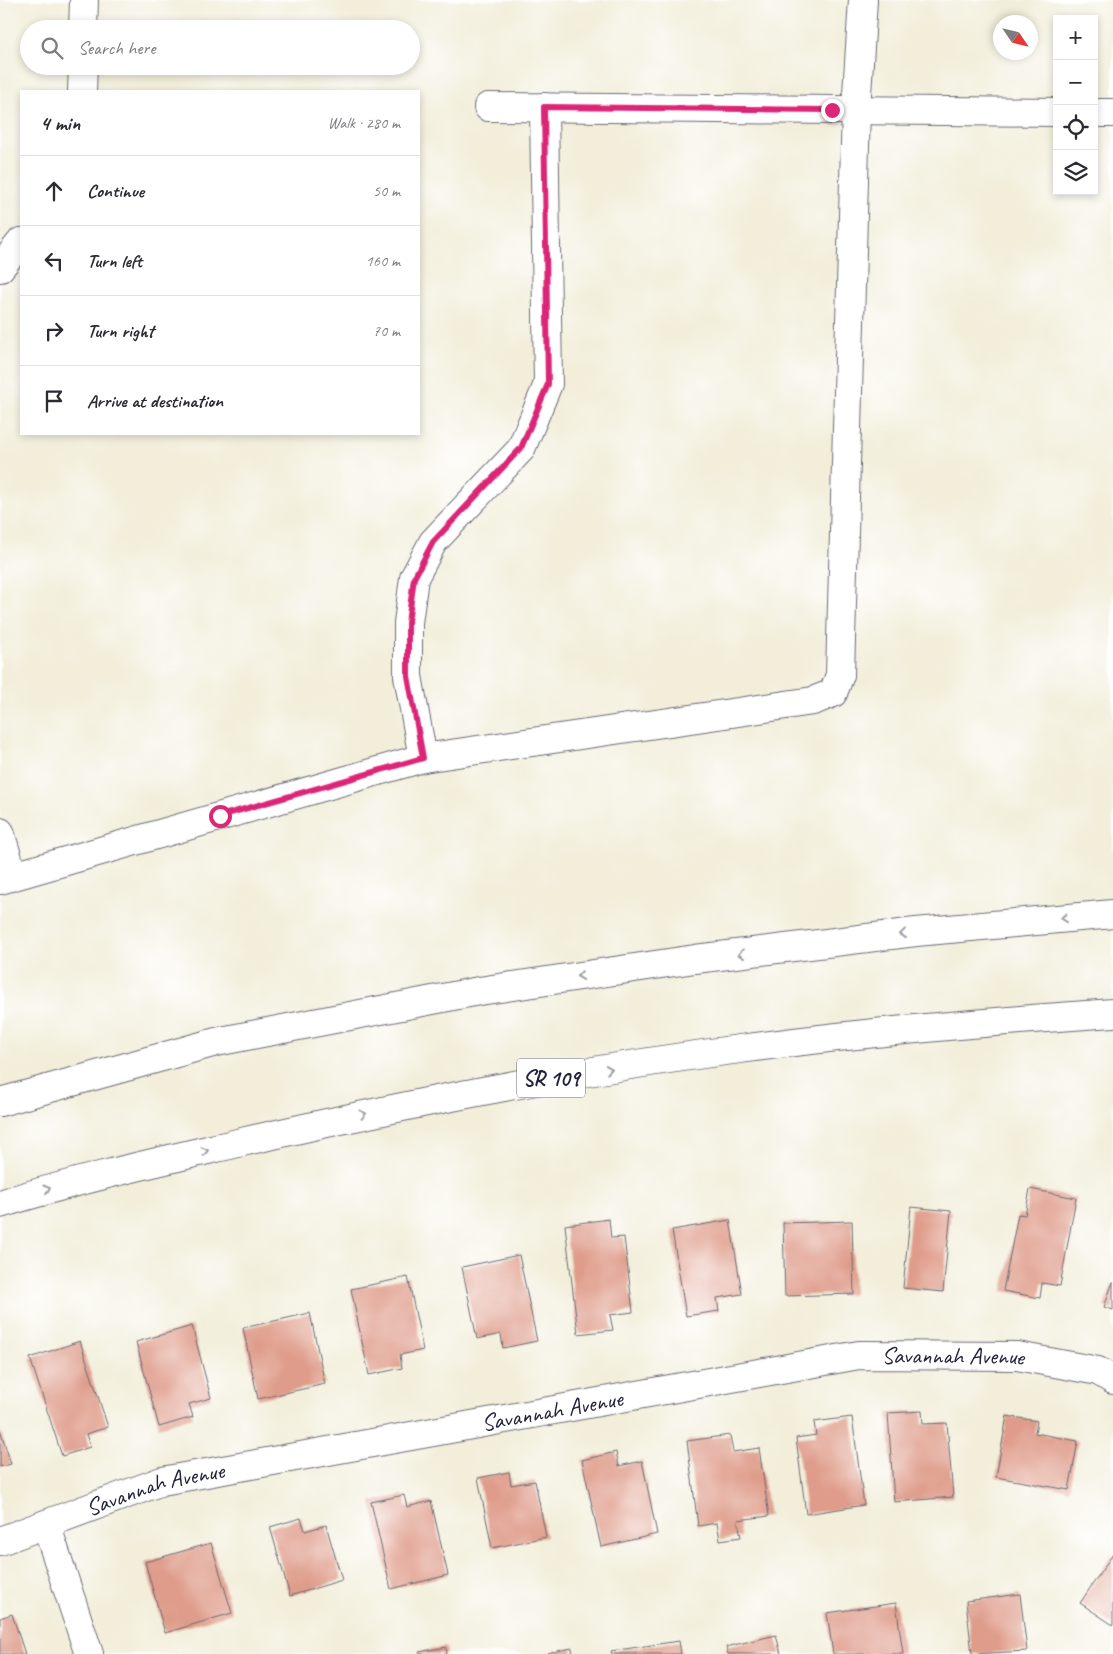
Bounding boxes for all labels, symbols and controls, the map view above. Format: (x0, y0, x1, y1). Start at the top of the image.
north arrow (993, 15, 1038, 60)
map controls (1053, 15, 1098, 195)
button: + (1053, 15, 1098, 60)
search box (20, 20, 420, 75)
icon: search (38, 34, 66, 62)
text: Search here (78, 36, 155, 60)
button: − (1053, 60, 1098, 105)
route end (821, 99, 844, 122)
button: locate (1053, 105, 1098, 150)
text: 4 min (40, 110, 80, 136)
text: Walk · 280 m (328, 113, 400, 133)
button: layers (1053, 150, 1098, 195)
icon: ahead (40, 177, 68, 205)
text: Continue (87, 179, 144, 203)
text: 50 m (373, 181, 400, 201)
icon: left (40, 247, 68, 275)
text: Turn left (87, 249, 142, 273)
text: 160 m (366, 251, 400, 271)
icon: right (40, 317, 68, 345)
text: Turn right (87, 319, 154, 343)
text: 70 m (373, 321, 400, 341)
icon: arrive (40, 387, 68, 415)
text: Arrive at destination (87, 389, 223, 413)
route start (209, 805, 232, 828)
one-way arrow (1060, 912, 1068, 923)
one-way arrow (898, 928, 906, 939)
one-way arrow (737, 948, 745, 959)
one-way arrow (576, 970, 584, 981)
road number: SR 109 (517, 1058, 585, 1098)
one-way arrow (605, 1064, 613, 1075)
one-way arrow (358, 1109, 367, 1120)
one-way arrow (200, 1146, 209, 1157)
one-way arrow (42, 1185, 50, 1195)
street label: Savannah Avenue (881, 1340, 1029, 1372)
street label: Savannah Avenue (479, 1383, 627, 1438)
street label: Savannah Avenue (82, 1455, 228, 1523)

